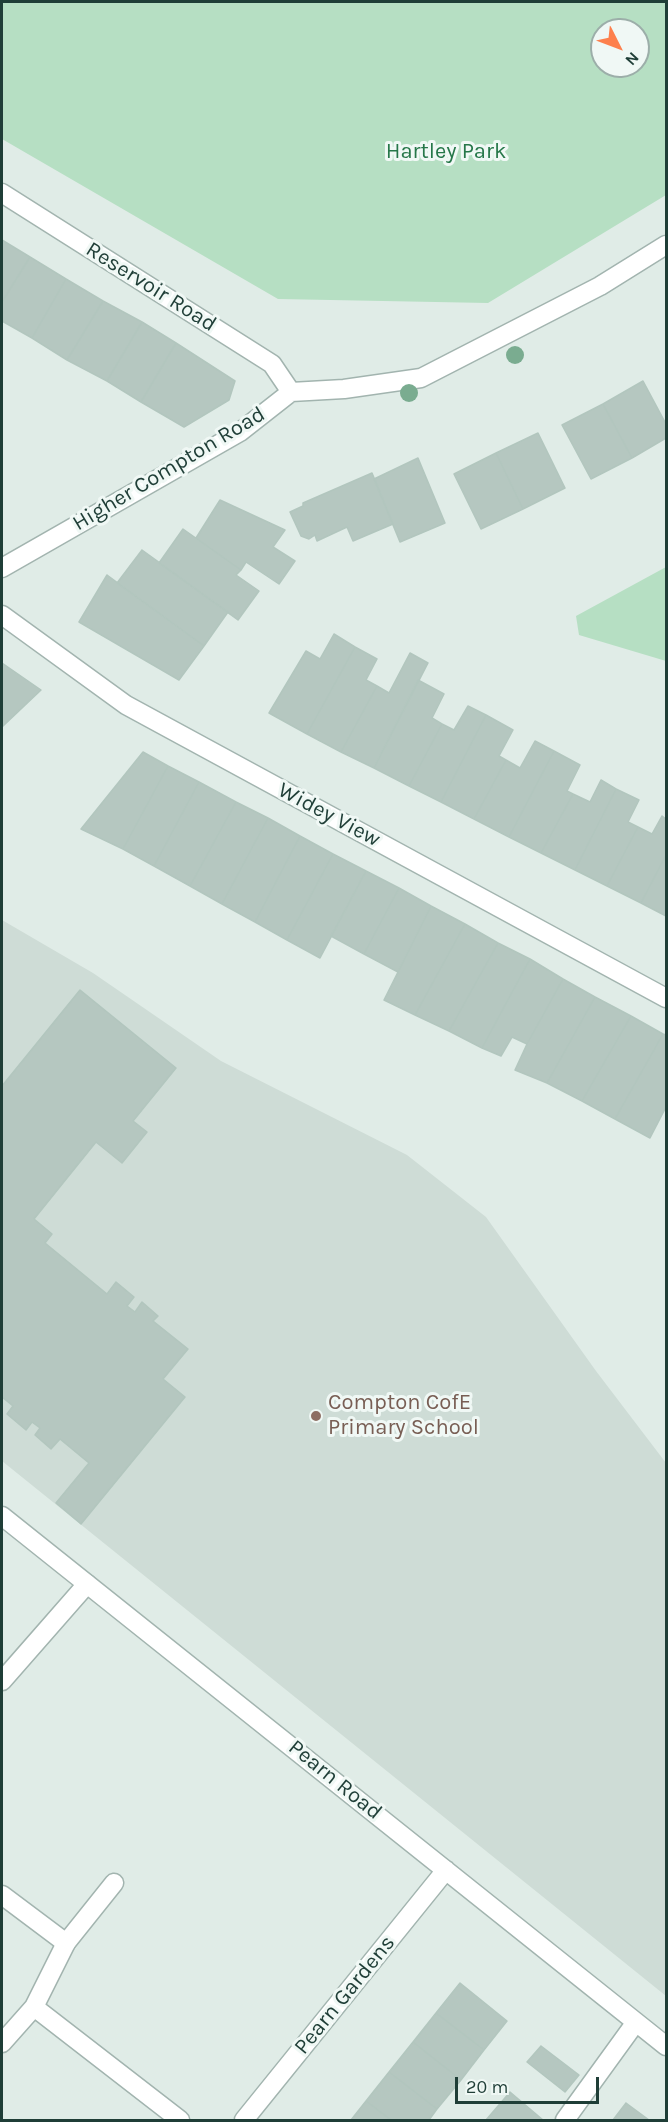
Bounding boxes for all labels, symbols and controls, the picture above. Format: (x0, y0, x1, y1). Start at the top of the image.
north arrow (590, 18, 650, 78)
text: N (621, 48, 643, 70)
park label: Hartley Park (386, 139, 506, 165)
street label: Reservoir Road (81, 236, 221, 338)
street label: Higher Compton Road (68, 401, 270, 537)
street label: Widey View (273, 777, 385, 853)
place label: Compton CofE Primary School (328, 1390, 479, 1442)
marker: Compton CofE Primary School (309, 1409, 323, 1423)
street label: Pearn Road (283, 1734, 387, 1826)
street label: Pearn Gardens (289, 1930, 401, 2060)
scale bar (458, 2065, 602, 2103)
text: 20 m (466, 2076, 508, 2098)

